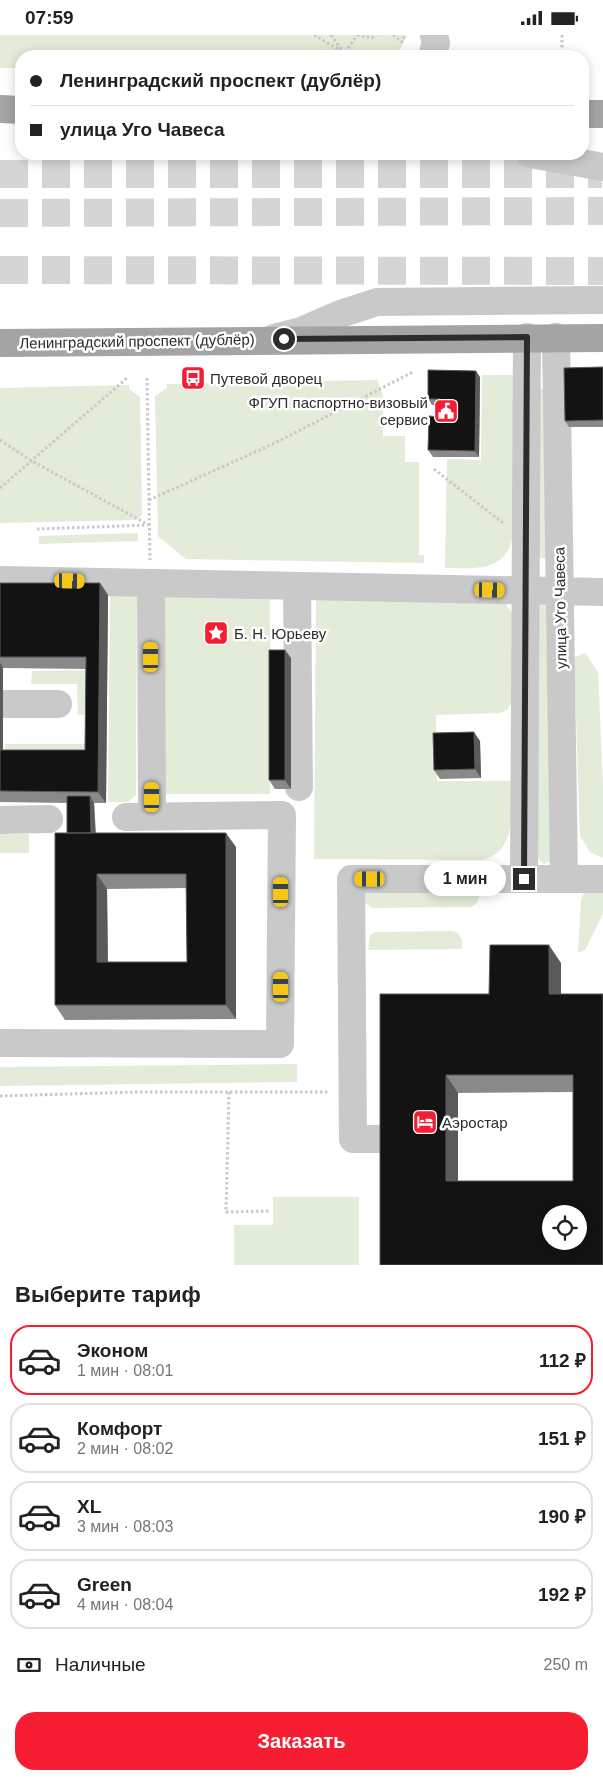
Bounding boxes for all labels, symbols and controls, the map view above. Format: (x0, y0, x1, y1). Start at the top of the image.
text: 07:59 (25, 7, 74, 28)
text: Ленинградский проспект (дублёр) (60, 70, 381, 91)
text: улица Уго Чавеса (60, 119, 225, 140)
route start (273, 328, 295, 350)
street label: Ленинградский проспект (дублёр) (19, 330, 255, 352)
bus stop icon: Путевой дворец (180, 365, 206, 391)
place label: Путевой дворец (210, 370, 323, 387)
place label: ФГУП паспортно-визовый сервис (249, 394, 428, 428)
public building icon: ФГУП паспортно-визовый сервис (433, 398, 459, 424)
street label: улица Уго Чавеса (550, 546, 570, 669)
car (54, 573, 85, 589)
car (474, 582, 505, 598)
place icon: Б. Н. Юрьеву (203, 620, 229, 646)
place label: Б. Н. Юрьеву (234, 625, 327, 642)
car (143, 642, 158, 672)
car (144, 782, 159, 812)
callout: 1 мин (424, 861, 506, 897)
route end (513, 868, 535, 890)
text: 1 мин (443, 870, 487, 887)
car (355, 872, 385, 887)
car (273, 877, 288, 907)
car (273, 972, 288, 1002)
hotel icon: Аэростар (412, 1109, 438, 1135)
place label: Аэростар (442, 1114, 508, 1131)
map controls (542, 1205, 587, 1250)
button: locate (542, 1205, 587, 1250)
text: Выберите тариф (15, 1282, 201, 1307)
icon: car (17, 1338, 62, 1383)
text: Эконом (77, 1340, 148, 1361)
text: 112 ₽ (539, 1350, 586, 1371)
text: 1 мин · 08:01 (77, 1362, 173, 1379)
icon: car (17, 1416, 62, 1461)
text: Комфорт (77, 1418, 162, 1439)
text: 151 ₽ (538, 1428, 586, 1449)
text: 2 мин · 08:02 (77, 1440, 173, 1457)
icon: car (17, 1494, 62, 1539)
text: XL (77, 1496, 101, 1517)
text: 190 ₽ (538, 1506, 586, 1527)
text: 3 мин · 08:03 (77, 1518, 173, 1535)
icon: car (17, 1572, 62, 1617)
text: Green (77, 1574, 132, 1595)
text: 192 ₽ (538, 1584, 586, 1605)
text: 4 мин · 08:04 (77, 1596, 173, 1613)
icon: cash (15, 1651, 43, 1679)
text: Наличные (55, 1654, 146, 1675)
text: 250 m (544, 1656, 588, 1673)
button: Заказать (15, 1712, 588, 1770)

